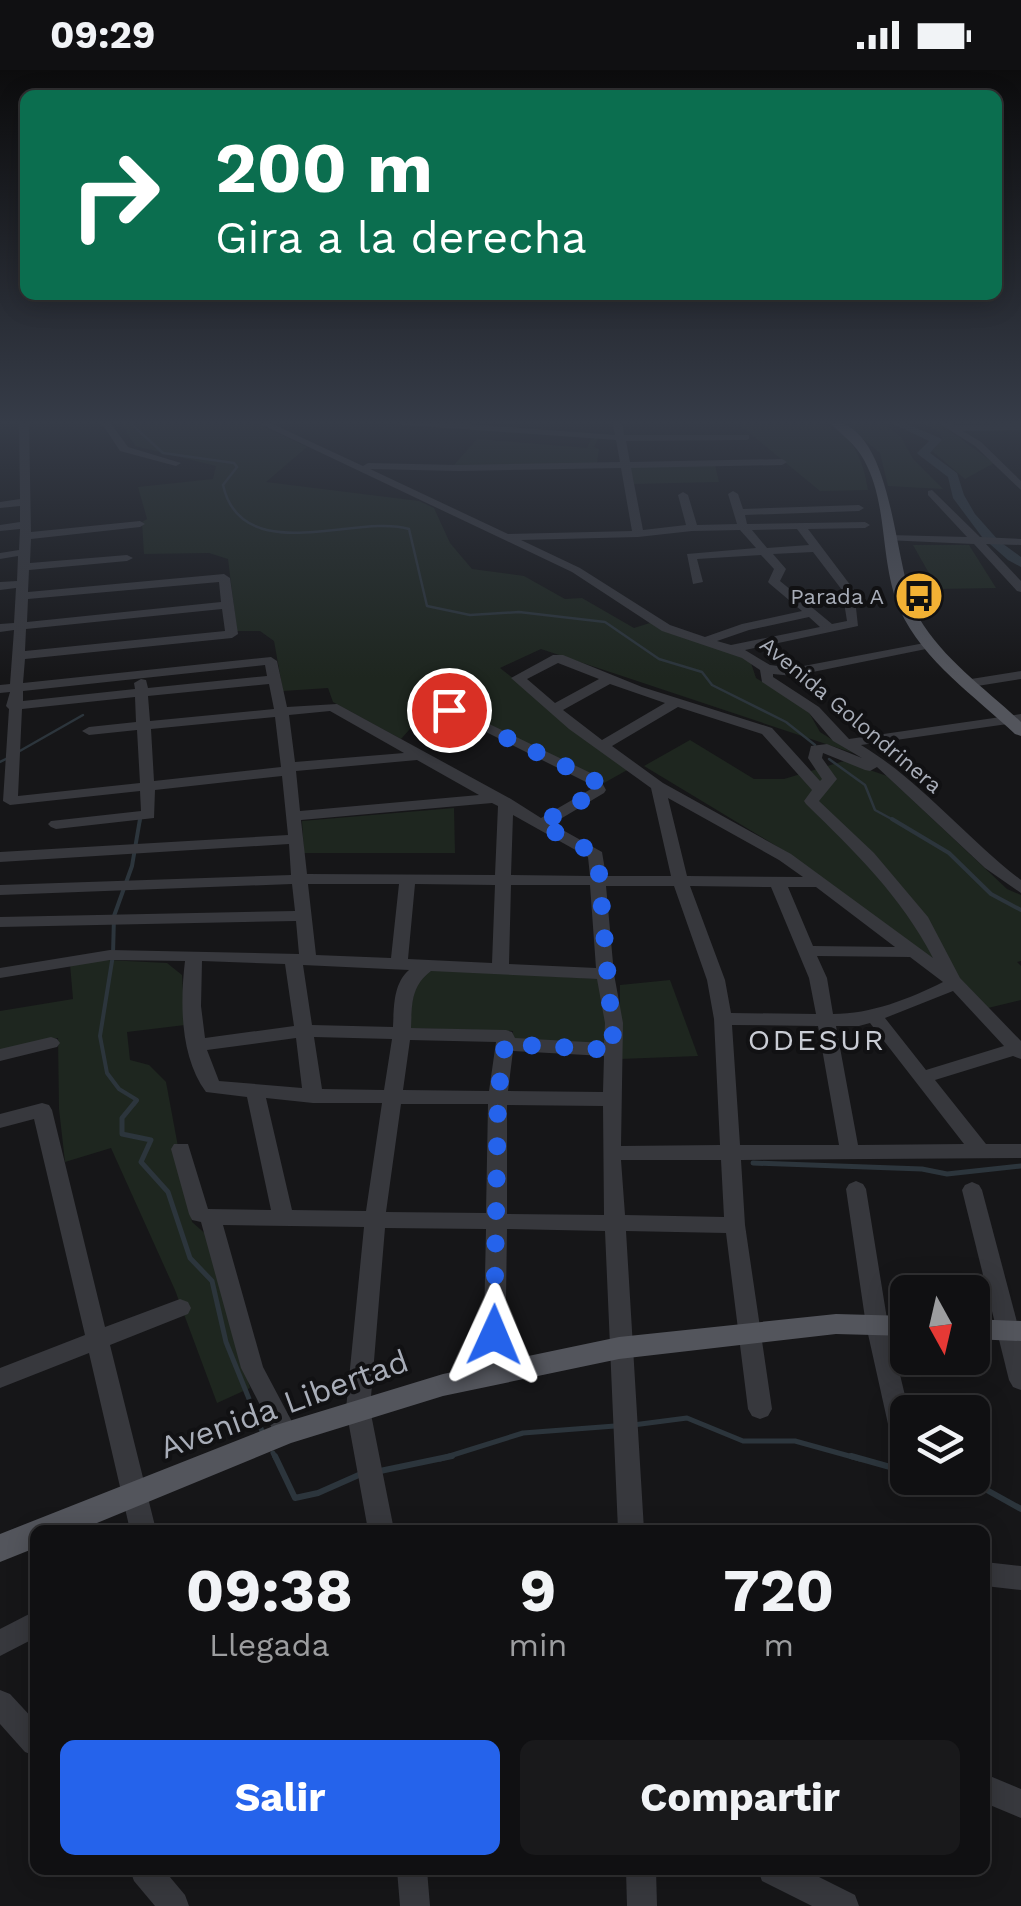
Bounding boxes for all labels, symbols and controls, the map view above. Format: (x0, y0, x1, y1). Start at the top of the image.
text: 09:29 (50, 13, 155, 57)
text: 200 m (215, 127, 433, 209)
icon: right (50, 130, 180, 260)
text: Gira a la derecha (215, 211, 587, 264)
bus stop icon: Parada A (893, 570, 945, 622)
place label: Parada A (790, 584, 884, 609)
street label: Avenida Golondrinera (755, 632, 947, 798)
pin (407, 668, 492, 753)
icon: arrive (422, 683, 477, 738)
district label: ODESUR (748, 1022, 886, 1057)
north arrow (890, 1275, 990, 1375)
map controls (890, 1275, 990, 1495)
position arrow (442, 1283, 546, 1387)
street label: Avenida Libertad (155, 1341, 413, 1467)
button: layers (890, 1395, 990, 1495)
text: 09:38 (186, 1555, 353, 1626)
text: 9 (520, 1555, 556, 1626)
text: 720 (723, 1555, 834, 1626)
text: Llegada (209, 1626, 330, 1664)
text: min (509, 1626, 567, 1664)
text: m (763, 1626, 794, 1664)
button: Salir (60, 1740, 500, 1855)
button: Compartir (520, 1740, 960, 1855)

